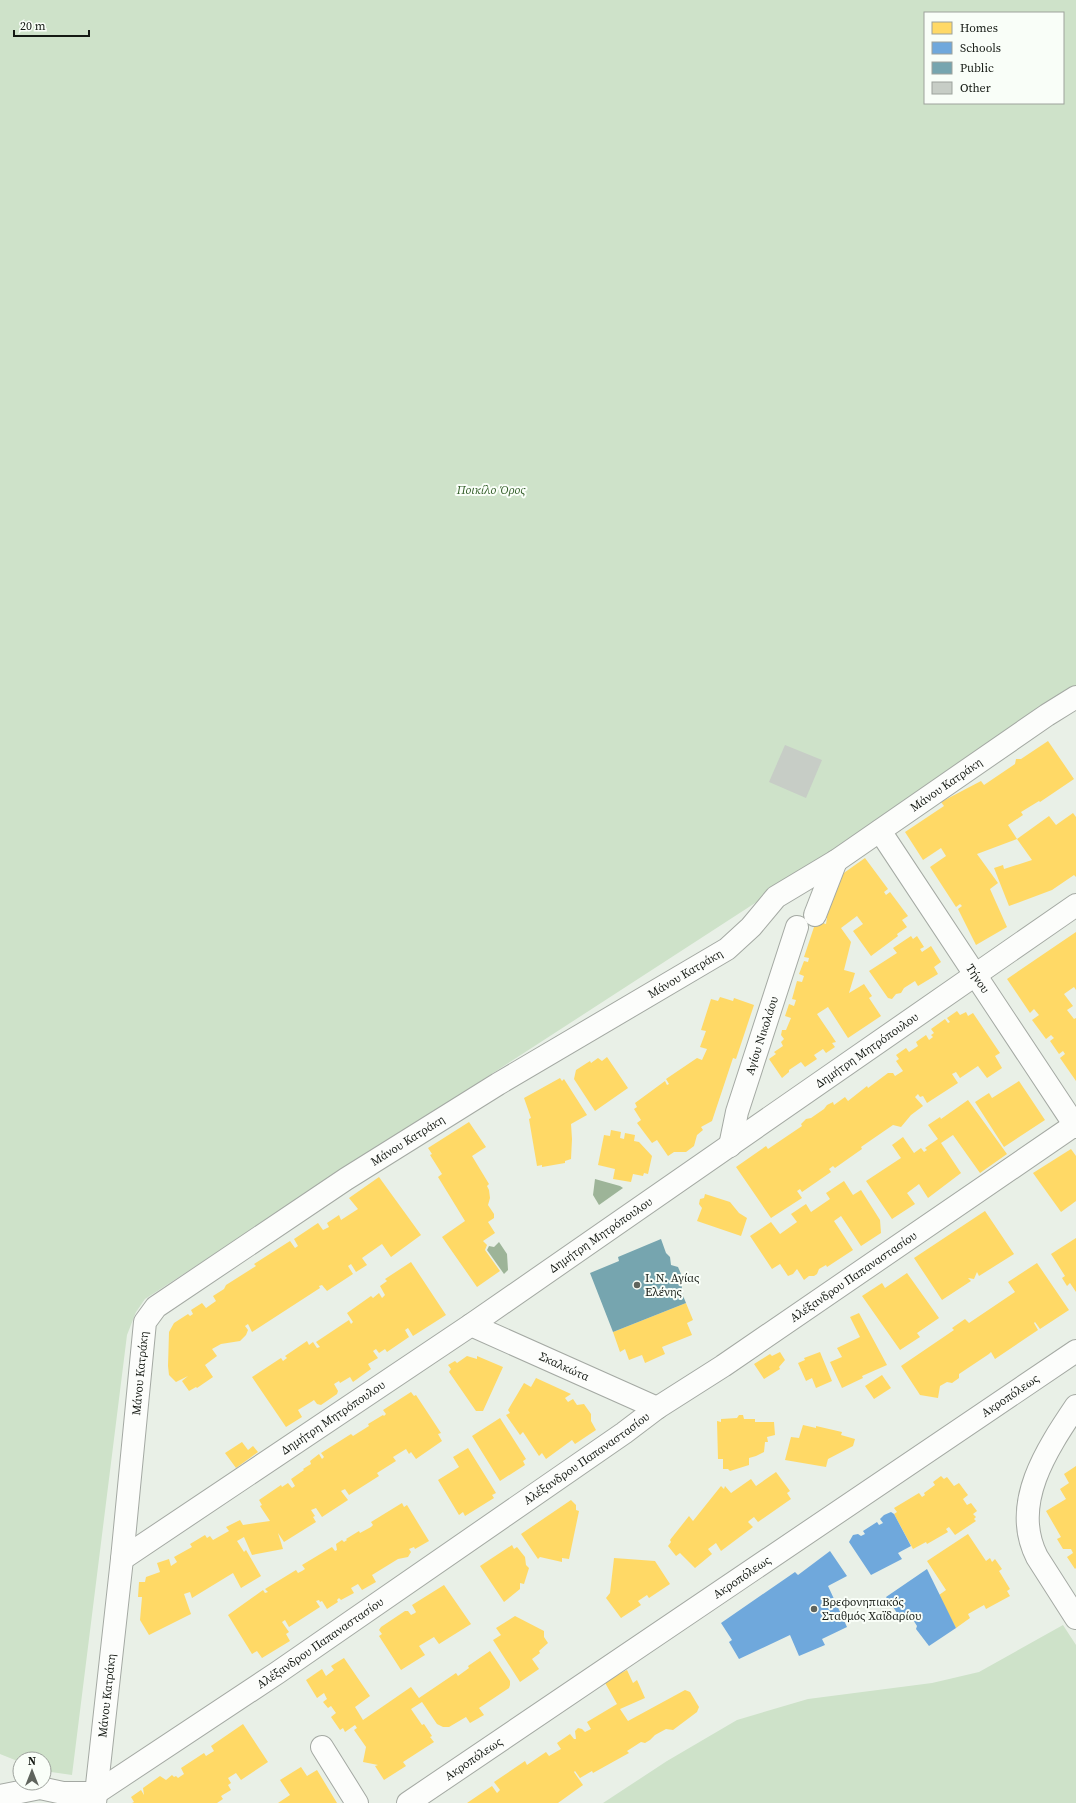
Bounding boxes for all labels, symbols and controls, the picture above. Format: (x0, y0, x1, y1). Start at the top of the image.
scale bar (14, 12, 89, 38)
legend (924, 12, 1064, 104)
text: 20 m (20, 18, 46, 34)
text: Homes (960, 20, 998, 36)
text: Schools (960, 40, 1001, 56)
text: Public (960, 60, 994, 76)
text: Other (960, 80, 991, 96)
park label: Ποικίλο Όρος (456, 482, 526, 498)
street label: Μάνου Κατράκη (907, 754, 985, 815)
street label: Μάνου Κατράκη (645, 945, 726, 1002)
street label: Τήνου (962, 961, 993, 996)
street label: Αγίου Νικολάου (742, 994, 782, 1077)
street label: Δημήτρη Μητρόπουλου (812, 1009, 922, 1092)
street label: Μάνου Κατράκη (368, 1111, 448, 1170)
street label: Δημήτρη Μητρόπουλου (546, 1194, 655, 1276)
street label: Αλέξανδρου Παπαναστασίου (787, 1227, 920, 1326)
place label: Ι. Ν. Αγίας Ελένης (645, 1270, 700, 1300)
marker: Ι. Ν. Αγίας Ελένης (632, 1280, 642, 1290)
street label: Μάνου Κατράκη (128, 1331, 152, 1416)
street label: Σκαλκώτα (537, 1348, 592, 1385)
street label: Ακροπόλεως (978, 1370, 1043, 1421)
street label: Δημήτρη Μητρόπουλου (278, 1377, 388, 1458)
street label: Αλέξανδρου Παπαναστασίου (520, 1409, 653, 1508)
street label: Ακροπόλεως (710, 1552, 774, 1602)
street label: Αλέξανδρου Παπαναστασίου (254, 1594, 387, 1692)
place label: Βρεφονηπιακός Σταθμός Χαϊδαρίου (822, 1594, 921, 1624)
marker: Βρεφονηπιακός Σταθμός Χαϊδαρίου (809, 1604, 819, 1614)
street label: Μάνου Κατράκη (94, 1653, 119, 1738)
street label: Ακροπόλεως (441, 1733, 506, 1784)
north arrow (12, 1751, 52, 1791)
text: N (28, 1754, 36, 1769)

